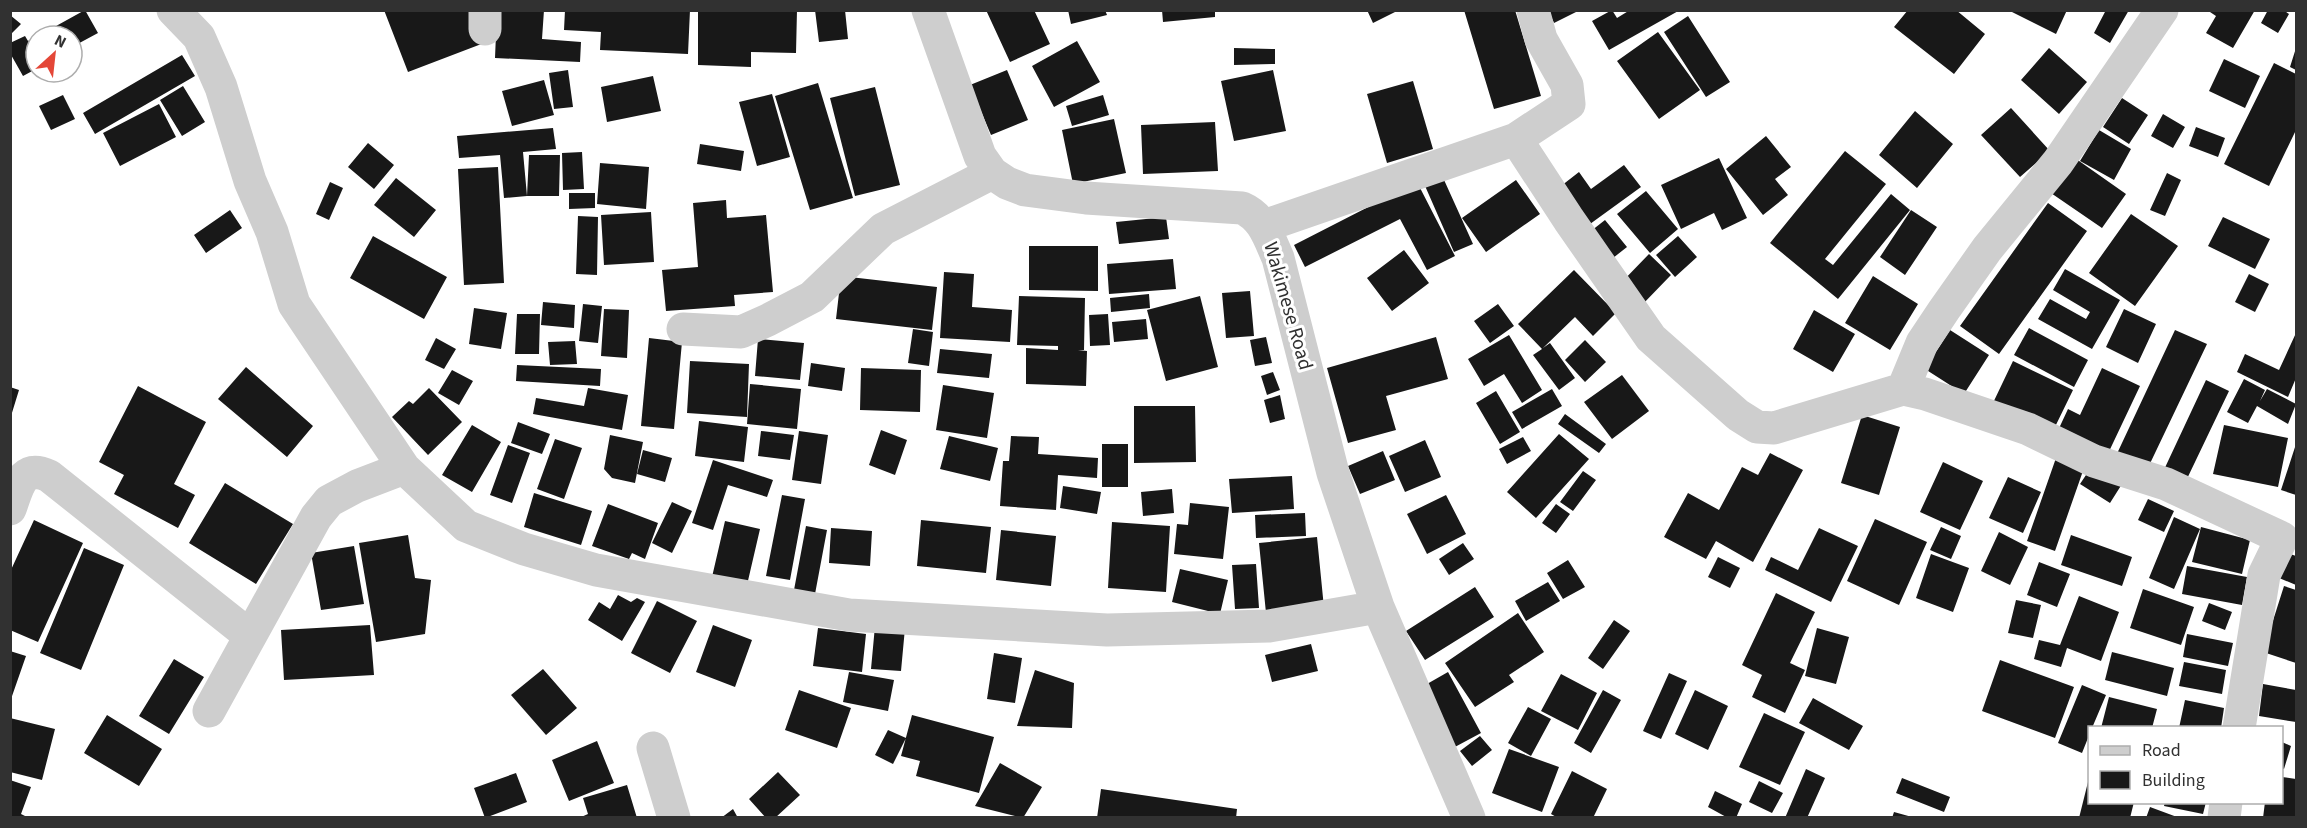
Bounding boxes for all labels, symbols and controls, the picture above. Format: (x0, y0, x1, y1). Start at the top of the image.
north arrow (24, 24, 84, 84)
text: N (51, 29, 70, 54)
street label: Wakimese Road (1256, 239, 1320, 373)
legend (2088, 726, 2283, 804)
text: Road (2142, 738, 2181, 763)
text: Building (2142, 768, 2205, 793)

